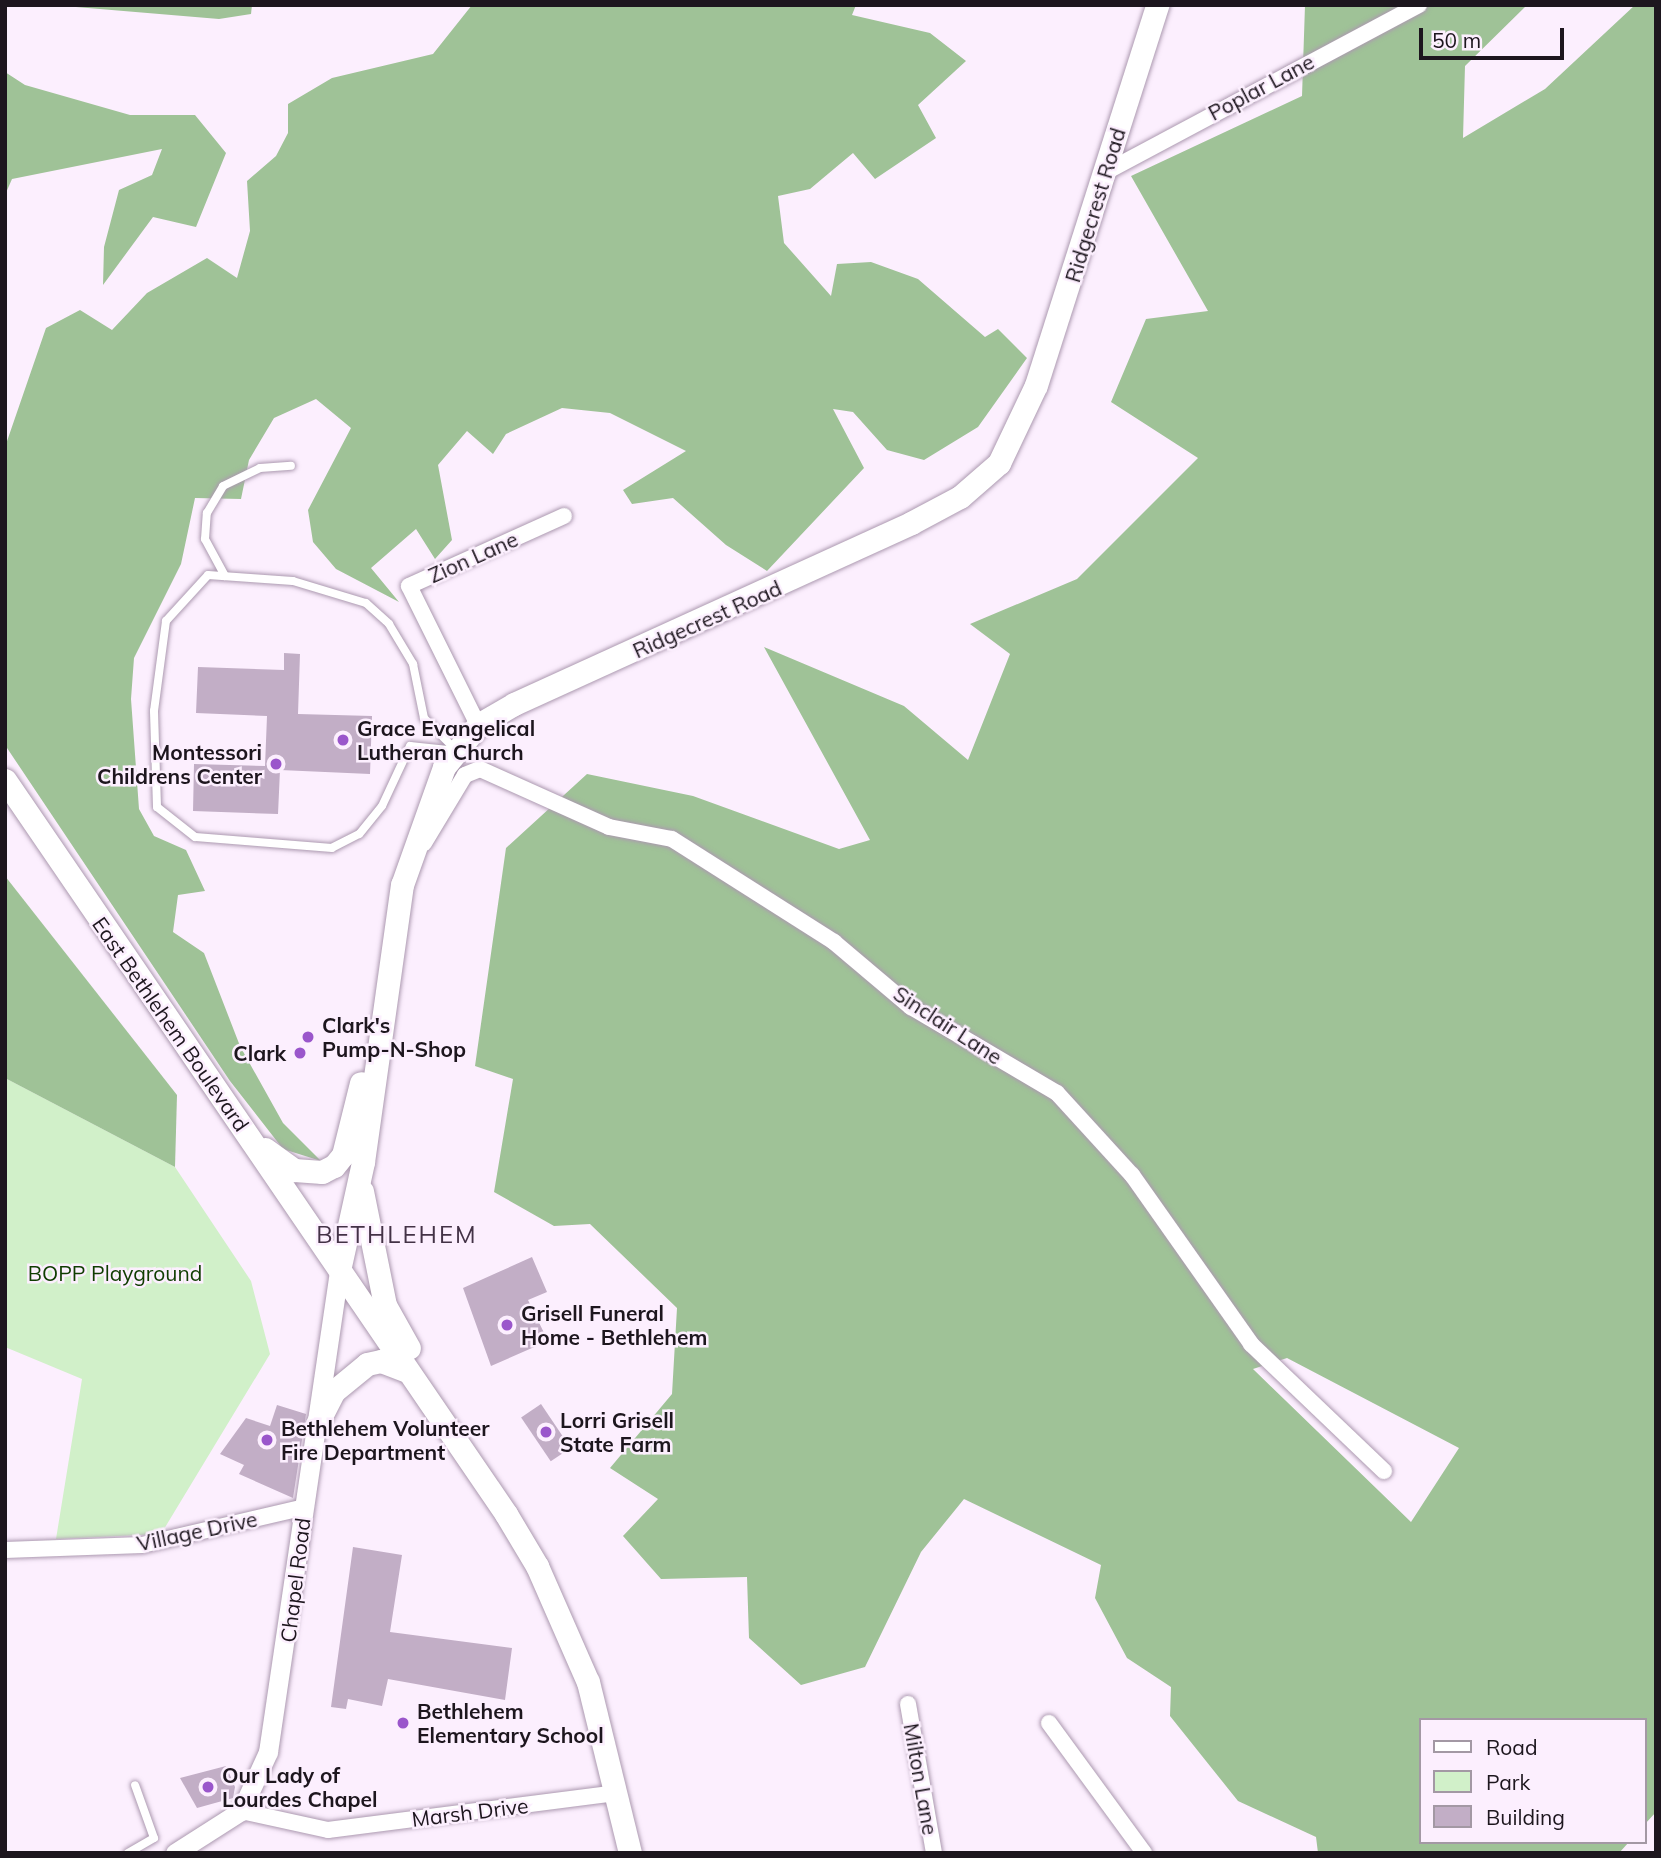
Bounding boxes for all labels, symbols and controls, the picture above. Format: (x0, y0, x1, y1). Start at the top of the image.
scale bar (1423, 14, 1568, 58)
text: 50 m (1432, 27, 1481, 53)
street label: Poplar Lane (1204, 49, 1318, 125)
street label: Ridgecrest Road (1060, 125, 1130, 285)
street label: Zion Lane (424, 526, 522, 588)
street label: Ridgecrest Road (629, 575, 785, 663)
place label: Grace Evangelical Lutheran Church (357, 715, 535, 765)
marker: Grace Evangelical Lutheran Church (335, 732, 351, 748)
place label: Montessori Childrens Center (97, 739, 262, 789)
marker: Montessori Childrens Center (268, 756, 284, 772)
street label: East Bethlehem Boulevard (87, 912, 255, 1136)
street label: Sinclair Lane (889, 981, 1007, 1069)
place label: Clark's Pump-N-Shop (322, 1012, 466, 1062)
marker: Clark's Pump-N-Shop (300, 1029, 316, 1045)
place label: Clark (233, 1040, 286, 1066)
marker: Clark (292, 1045, 308, 1061)
district label: BETHLEHEM (317, 1221, 477, 1249)
park label: BOPP Playground (28, 1260, 202, 1286)
place label: Grisell Funeral Home - Bethlehem (521, 1300, 707, 1350)
marker: Grisell Funeral Home - Bethlehem (499, 1317, 515, 1333)
place label: Lorri Grisell State Farm (560, 1407, 674, 1457)
place label: Bethlehem Volunteer Fire Department (281, 1415, 489, 1465)
marker: Lorri Grisell State Farm (538, 1424, 554, 1440)
marker: Bethlehem Volunteer Fire Department (259, 1432, 275, 1448)
street label: Village Drive (134, 1506, 260, 1556)
street label: Chapel Road (275, 1516, 315, 1644)
place label: Bethlehem Elementary School (417, 1698, 604, 1748)
marker: Bethlehem Elementary School (395, 1715, 411, 1731)
legend (1420, 1718, 1647, 1844)
street label: Milton Lane (899, 1721, 943, 1837)
text: Road (1486, 1734, 1537, 1760)
place label: Our Lady of Lourdes Chapel (222, 1762, 378, 1812)
text: Park (1486, 1769, 1530, 1795)
marker: Our Lady of Lourdes Chapel (200, 1779, 216, 1795)
street label: Marsh Drive (410, 1792, 530, 1832)
text: Building (1486, 1804, 1565, 1830)

